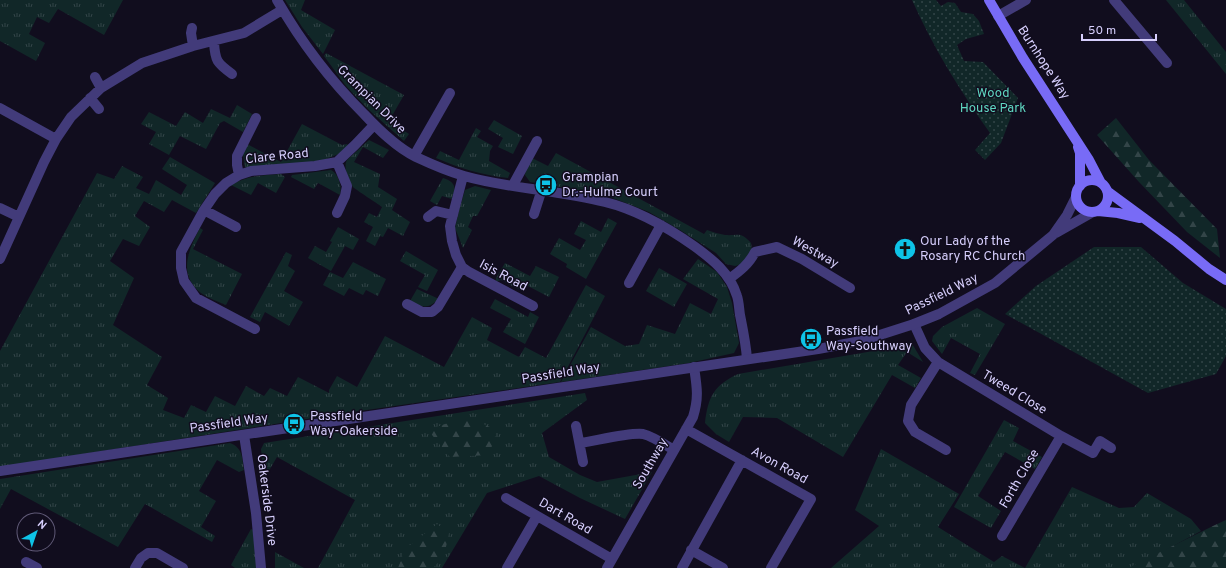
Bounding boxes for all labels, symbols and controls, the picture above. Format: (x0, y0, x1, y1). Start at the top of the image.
scale bar (1082, 16, 1156, 42)
street label: Burnhope Way (1013, 23, 1073, 103)
text: 50 m (1088, 23, 1116, 39)
street label: Grampian Drive (333, 62, 409, 138)
park label: Wood House Park (960, 86, 1026, 117)
street label: Clare Road (244, 146, 310, 168)
place label: Grampian Dr.-Hulme Court (562, 170, 658, 201)
bus stop icon: Grampian Dr.-Hulme Court (533, 172, 559, 198)
street label: Westway (789, 234, 841, 272)
place label: Our Lady of the Rosary RC Church (920, 234, 1025, 265)
church icon: Our Lady of the Rosary RC Church (892, 236, 918, 262)
street label: Isis Road (476, 257, 530, 295)
street label: Passfield Way (903, 270, 981, 320)
place label: Passfield Way-Southway (826, 324, 912, 355)
bus stop icon: Passfield Way-Southway (798, 326, 824, 352)
street label: Passfield Way (521, 360, 602, 388)
street label: Tweed Close (979, 367, 1049, 419)
place label: Passfield Way-Oakerside (310, 409, 398, 440)
street label: Passfield Way (189, 411, 269, 437)
bus stop icon: Passfield Way-Oakerside (281, 411, 307, 437)
street label: Southway (630, 435, 672, 493)
street label: Avon Road (748, 444, 810, 488)
street label: Forth Close (997, 447, 1043, 511)
street label: Oakerside Drive (252, 453, 280, 547)
street label: Dart Road (535, 495, 595, 539)
north arrow (16, 512, 56, 552)
text: N (34, 517, 49, 533)

